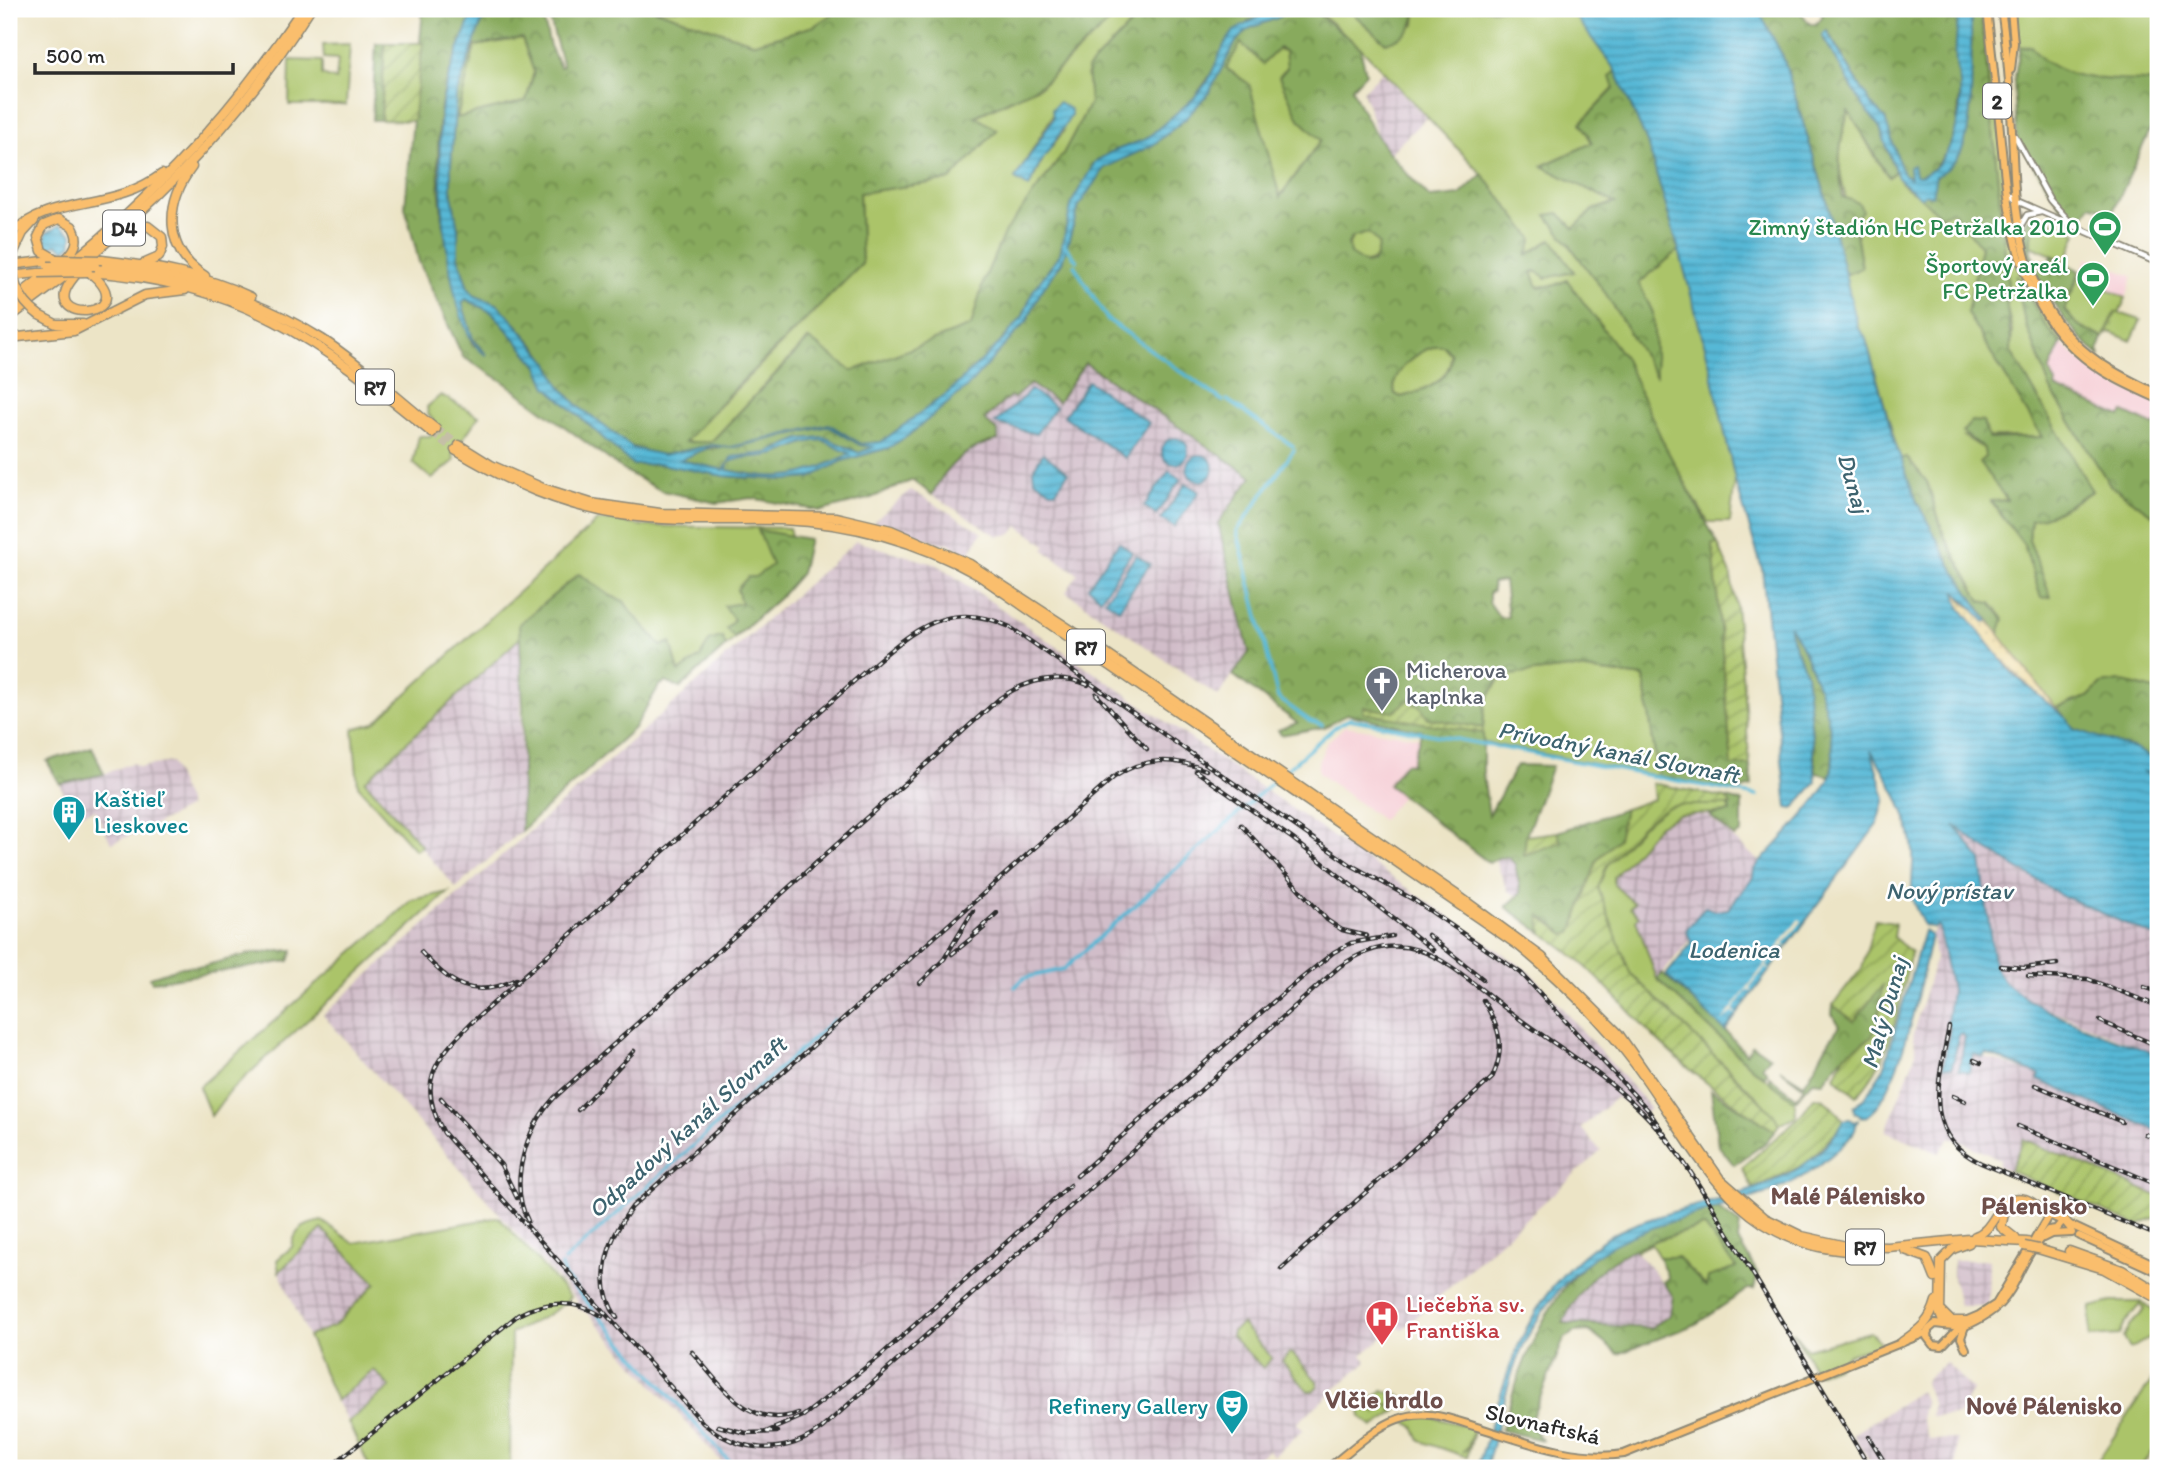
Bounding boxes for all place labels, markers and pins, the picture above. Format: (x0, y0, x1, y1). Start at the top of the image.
sports icon: Zimný štadión HC Petržalka 2010 (2086, 208, 2124, 257)
place label: Zimný štadión HC Petržalka 2010 (1749, 213, 2080, 241)
place label: Športový areál FC Petržalka (1926, 251, 2068, 305)
sports icon: Športový areál FC Petržalka (2074, 259, 2112, 308)
place label: Micherova kaplnka (1406, 656, 1507, 710)
church icon: Micherova kaplnka (1363, 664, 1401, 713)
place label: Kaštieľ Lieskovec (94, 785, 189, 839)
building icon: Kaštieľ Lieskovec (50, 793, 88, 842)
place label: Liečebňa sv. Františka (1406, 1290, 1525, 1344)
hospital icon: Liečebňa sv. Františka (1363, 1298, 1401, 1347)
theatre icon: Refinery Gallery (1213, 1387, 1251, 1436)
place label: Refinery Gallery (1048, 1392, 1208, 1420)

